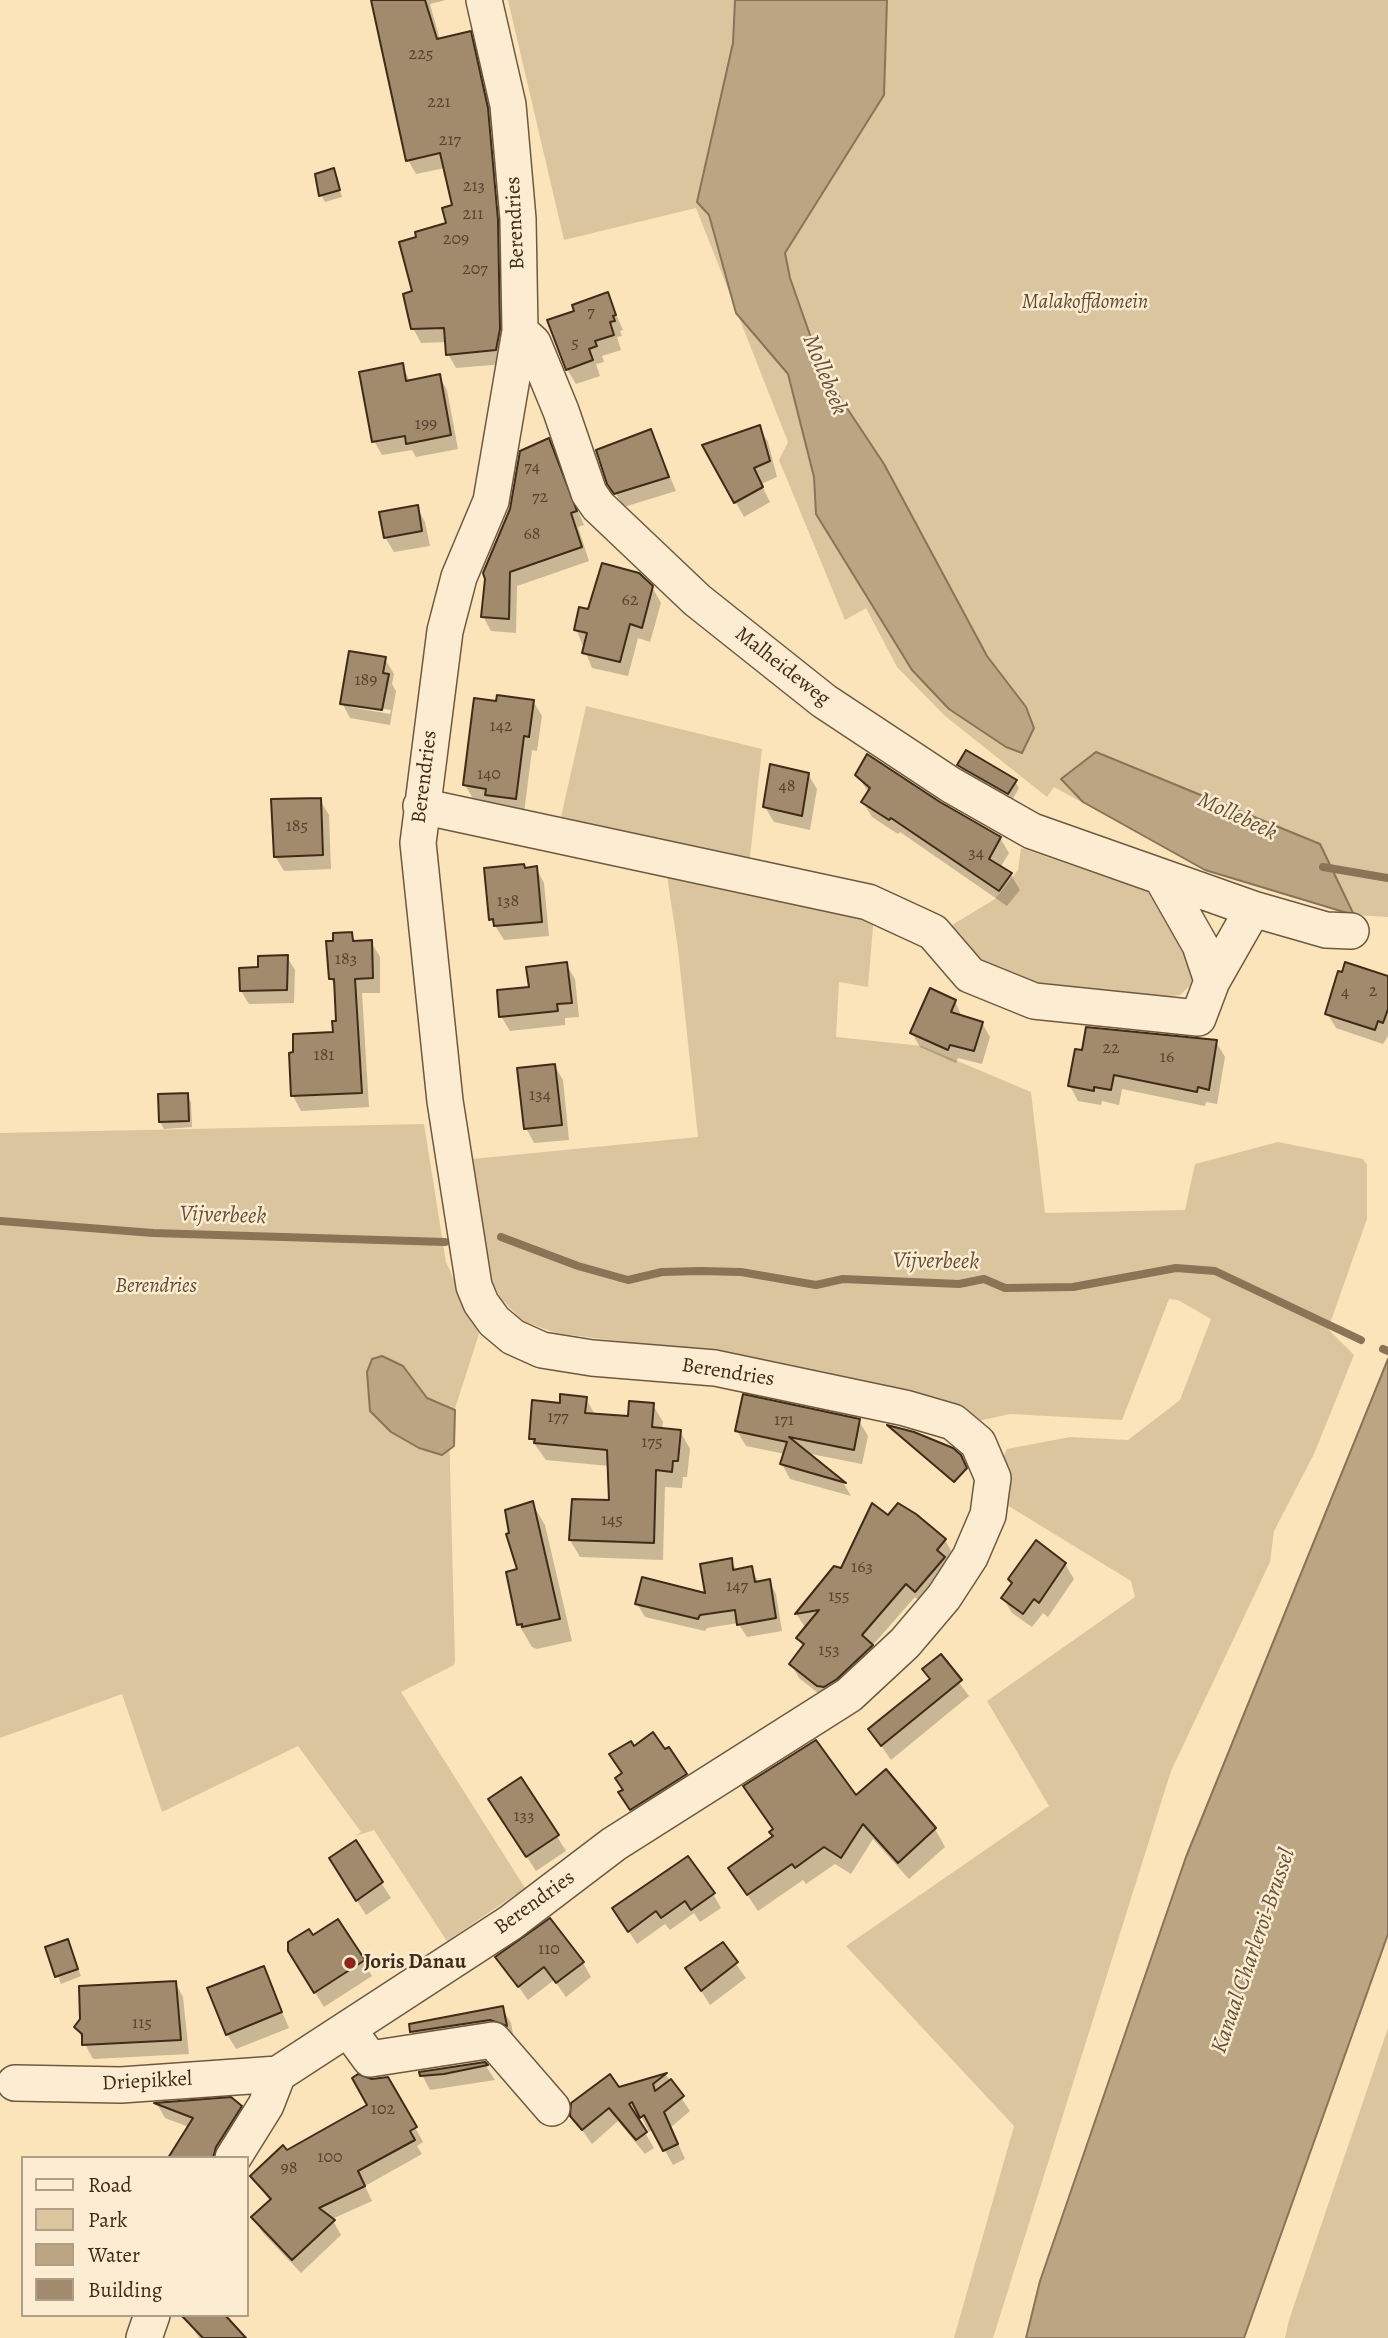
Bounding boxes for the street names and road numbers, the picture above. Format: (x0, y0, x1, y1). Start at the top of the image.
street label: Berendries (501, 176, 531, 270)
street label: Malheideweg (729, 622, 835, 712)
street label: Berendries (407, 729, 443, 825)
street label: Berendries (680, 1353, 776, 1393)
street label: Berendries (490, 1865, 580, 1941)
street label: Driepikkel (101, 2067, 193, 2097)

